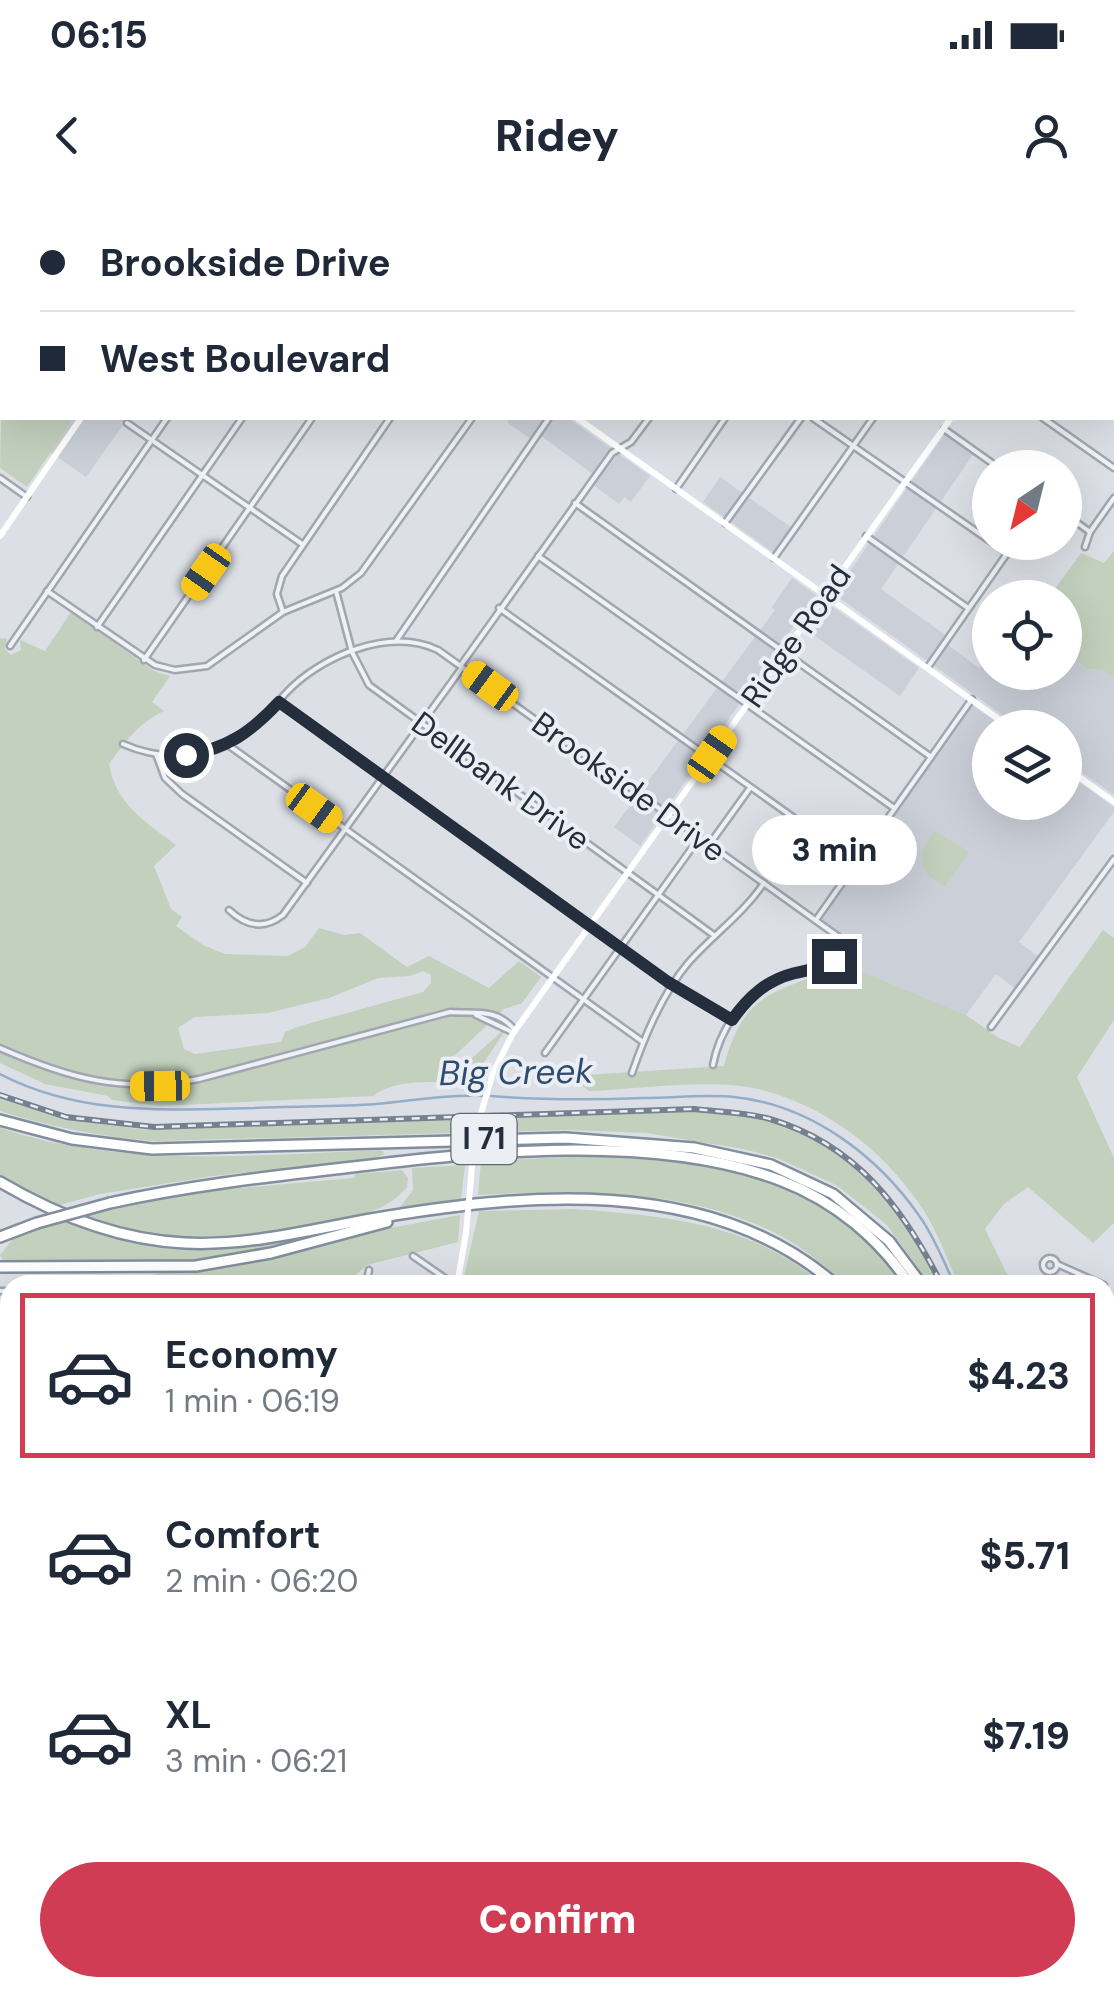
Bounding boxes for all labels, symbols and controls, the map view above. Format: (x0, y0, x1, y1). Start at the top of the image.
text: 06:15 (50, 10, 148, 60)
text: Ridey (495, 106, 619, 165)
icon: back (40, 108, 95, 163)
icon: person (1019, 108, 1074, 163)
text: Brookside Drive (100, 238, 391, 288)
text: West Boulevard (100, 334, 390, 384)
north arrow (972, 450, 1082, 560)
map controls (972, 450, 1082, 820)
car (177, 539, 235, 605)
street label: Ridge Road (731, 556, 861, 716)
button: locate (972, 580, 1082, 690)
car (457, 656, 523, 716)
street label: Dellbank Drive (403, 702, 599, 860)
street label: Brookside Drive (524, 702, 734, 872)
button: layers (972, 710, 1082, 820)
car (683, 721, 741, 787)
route start (164, 733, 209, 778)
car (281, 778, 347, 838)
callout: 3 min (752, 816, 916, 886)
text: 3 min (792, 829, 877, 871)
route end (812, 939, 857, 984)
water label: Big Creek (438, 1048, 594, 1096)
car (130, 1070, 190, 1102)
road number: I 71 (452, 1114, 516, 1164)
text: Economy (165, 1330, 338, 1380)
icon: car (45, 1331, 135, 1421)
text: $4.23 (967, 1351, 1070, 1401)
text: 1 min · 06:19 (165, 1380, 340, 1422)
text: Comfort (165, 1510, 321, 1560)
icon: car (45, 1511, 135, 1601)
text: $5.71 (979, 1531, 1070, 1581)
text: 2 min · 06:20 (165, 1560, 358, 1602)
text: XL (165, 1690, 212, 1740)
icon: car (45, 1691, 135, 1781)
text: $7.19 (982, 1711, 1070, 1761)
text: 3 min · 06:21 (165, 1740, 347, 1782)
button: Confirm (40, 1862, 1075, 1977)

